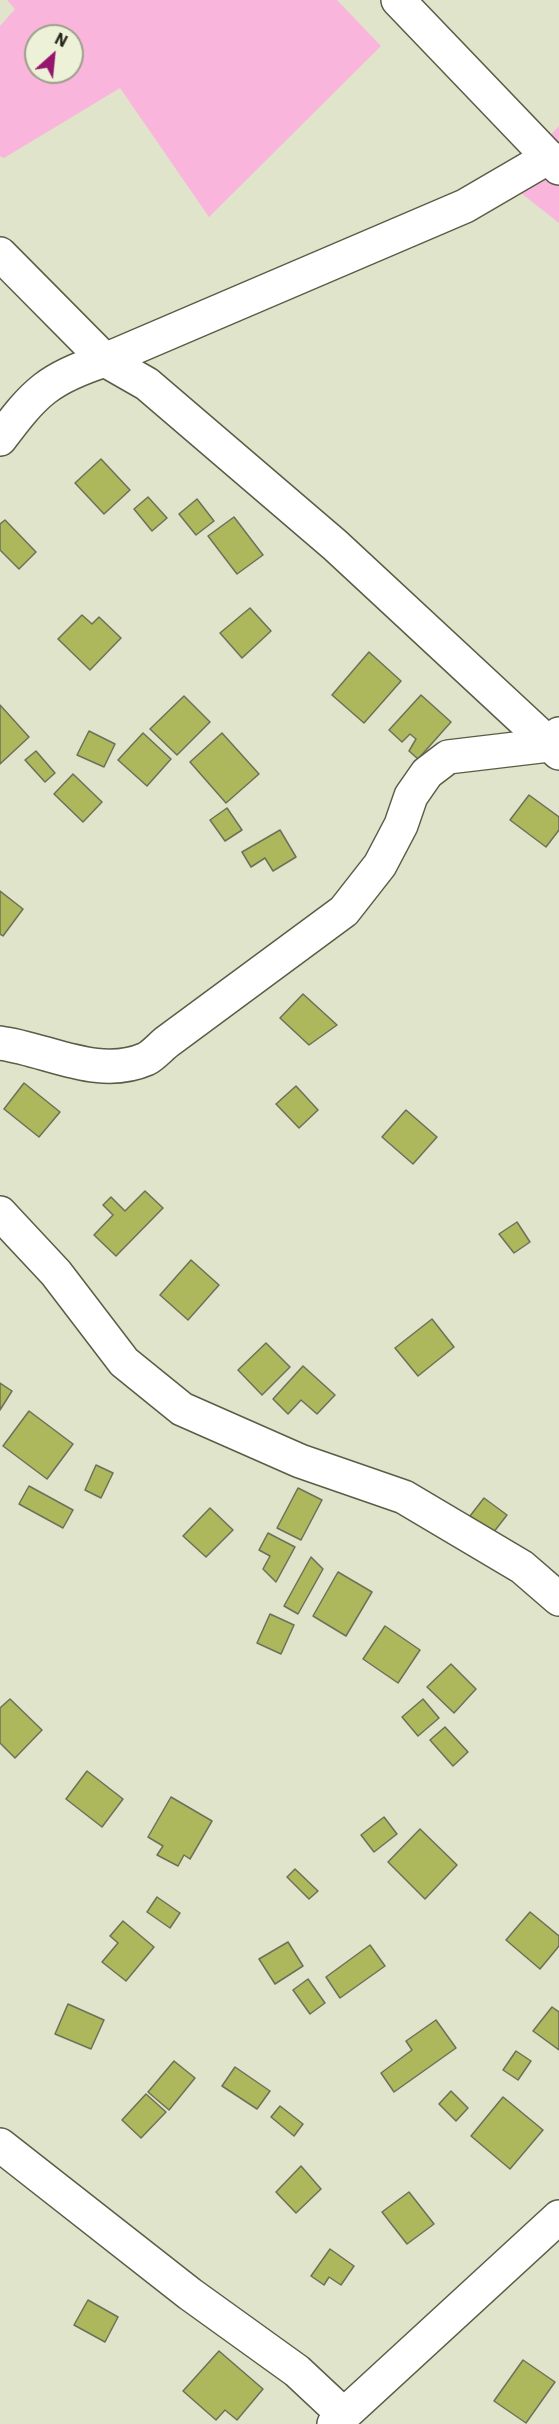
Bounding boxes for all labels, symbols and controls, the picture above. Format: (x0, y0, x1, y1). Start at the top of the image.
north arrow (24, 24, 84, 84)
text: N (52, 28, 71, 51)

